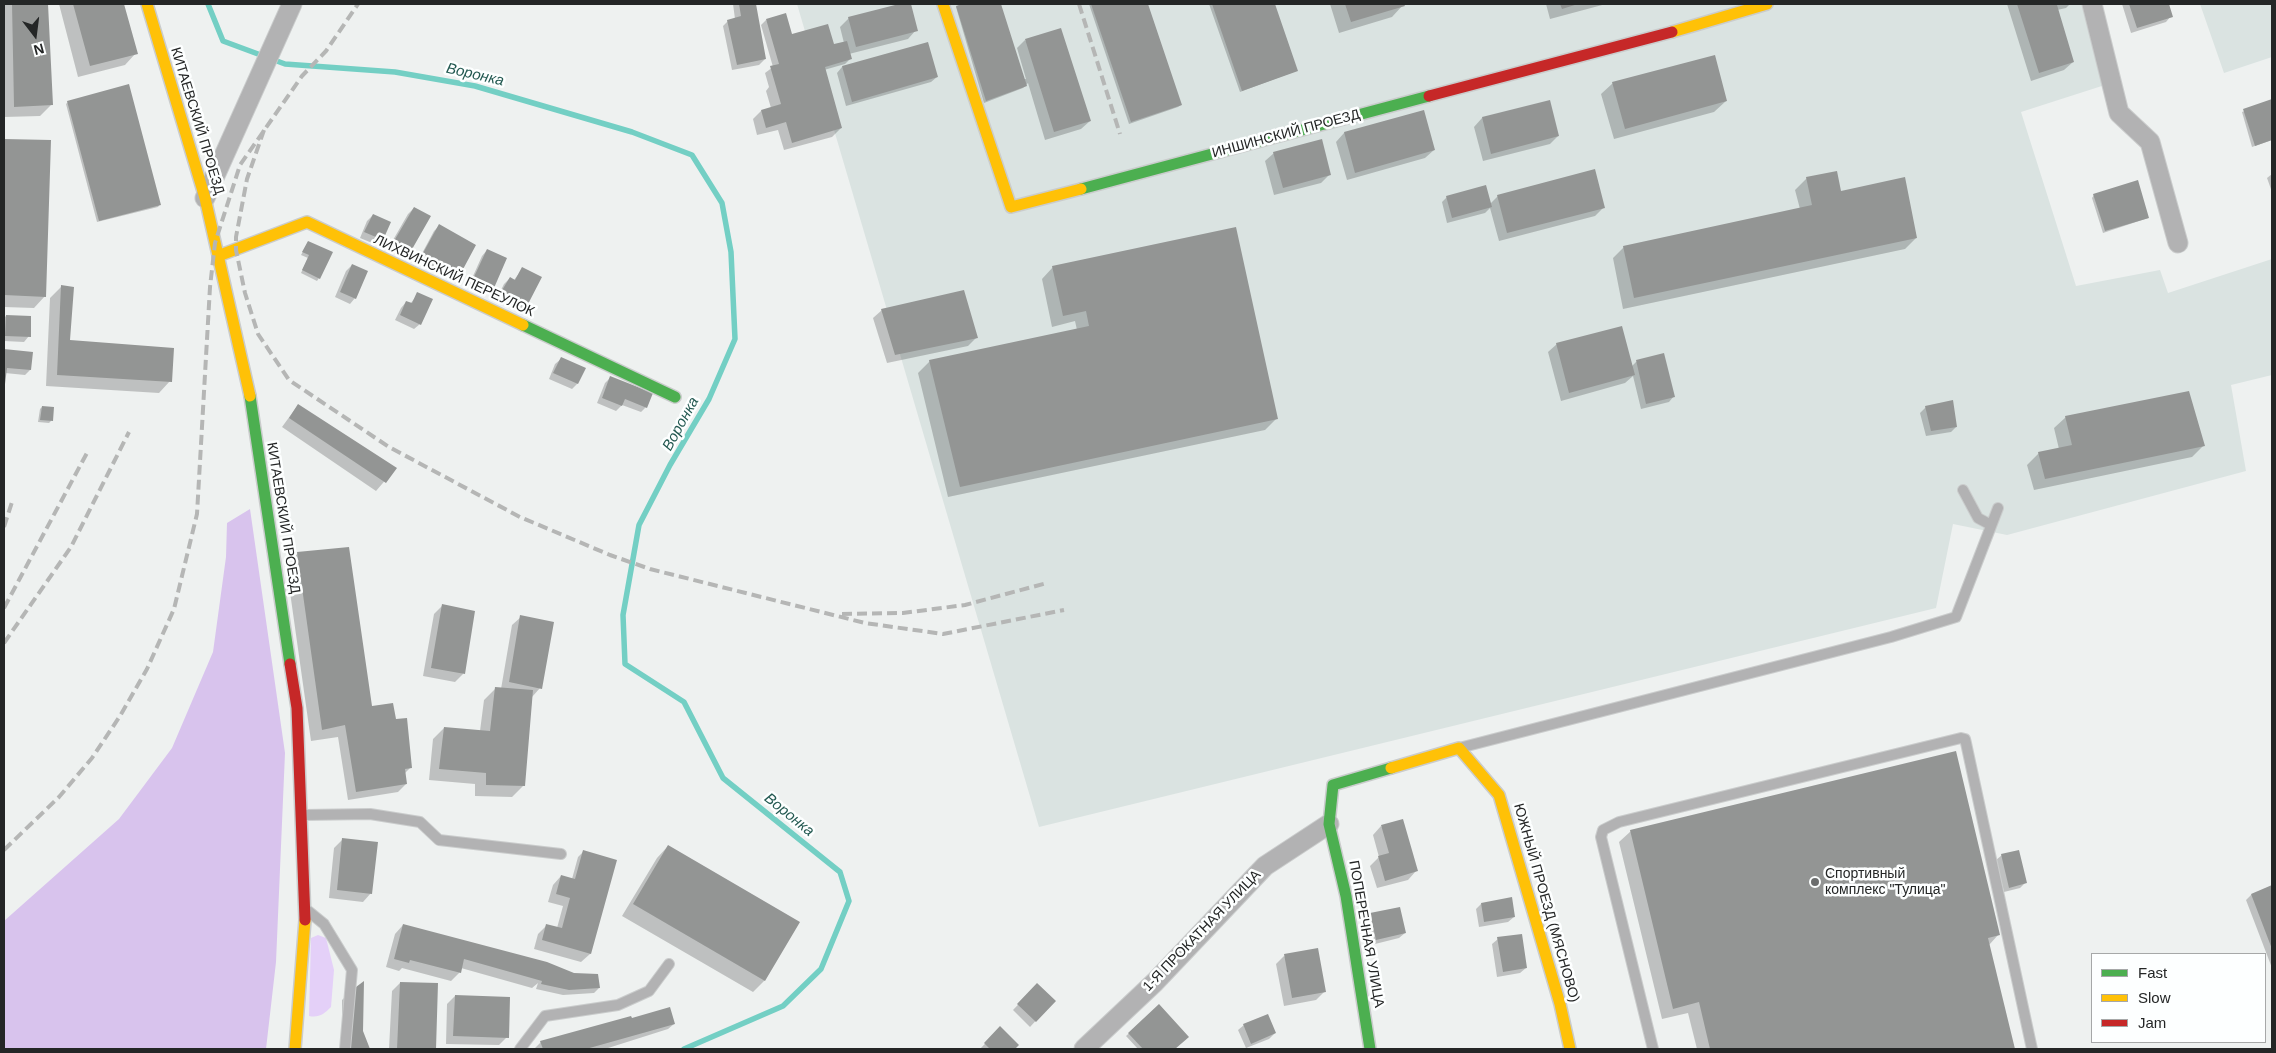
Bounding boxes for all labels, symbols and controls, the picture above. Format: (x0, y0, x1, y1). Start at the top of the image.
north arrow (10, 10, 60, 60)
text: N (32, 40, 46, 59)
street label: КИТАЕВСКИЙ ПРОЕЗД (167, 45, 227, 197)
water label: Воронка (444, 60, 506, 90)
street label: ИНШИНСКИЙ ПРОЕЗД (1210, 106, 1362, 162)
street label: ЛИХВИНСКИЙ ПЕРЕУЛОК (371, 231, 537, 321)
water label: Воронка (659, 394, 703, 454)
street label: КИТАЕВСКИЙ ПРОЕЗД (263, 441, 303, 595)
water label: Воронка (761, 790, 817, 840)
street label: ЮЖНЫЙ ПРОЕЗД (МЯСНОВО) (1510, 802, 1582, 1004)
street label: ПОПЕРЕЧНАЯ УЛИЦА (1345, 859, 1387, 1009)
place label: Спортивный комплекс "Тулица" (1825, 866, 1946, 899)
street label: 1-Я ПРОКАТНАЯ УЛИЦА (1140, 867, 1264, 995)
marker: Спортивный комплекс "Тулица" (1809, 876, 1821, 888)
legend (2091, 953, 2266, 1043)
text: Fast (2138, 964, 2167, 981)
text: Slow (2138, 989, 2171, 1006)
text: Jam (2138, 1014, 2166, 1031)

